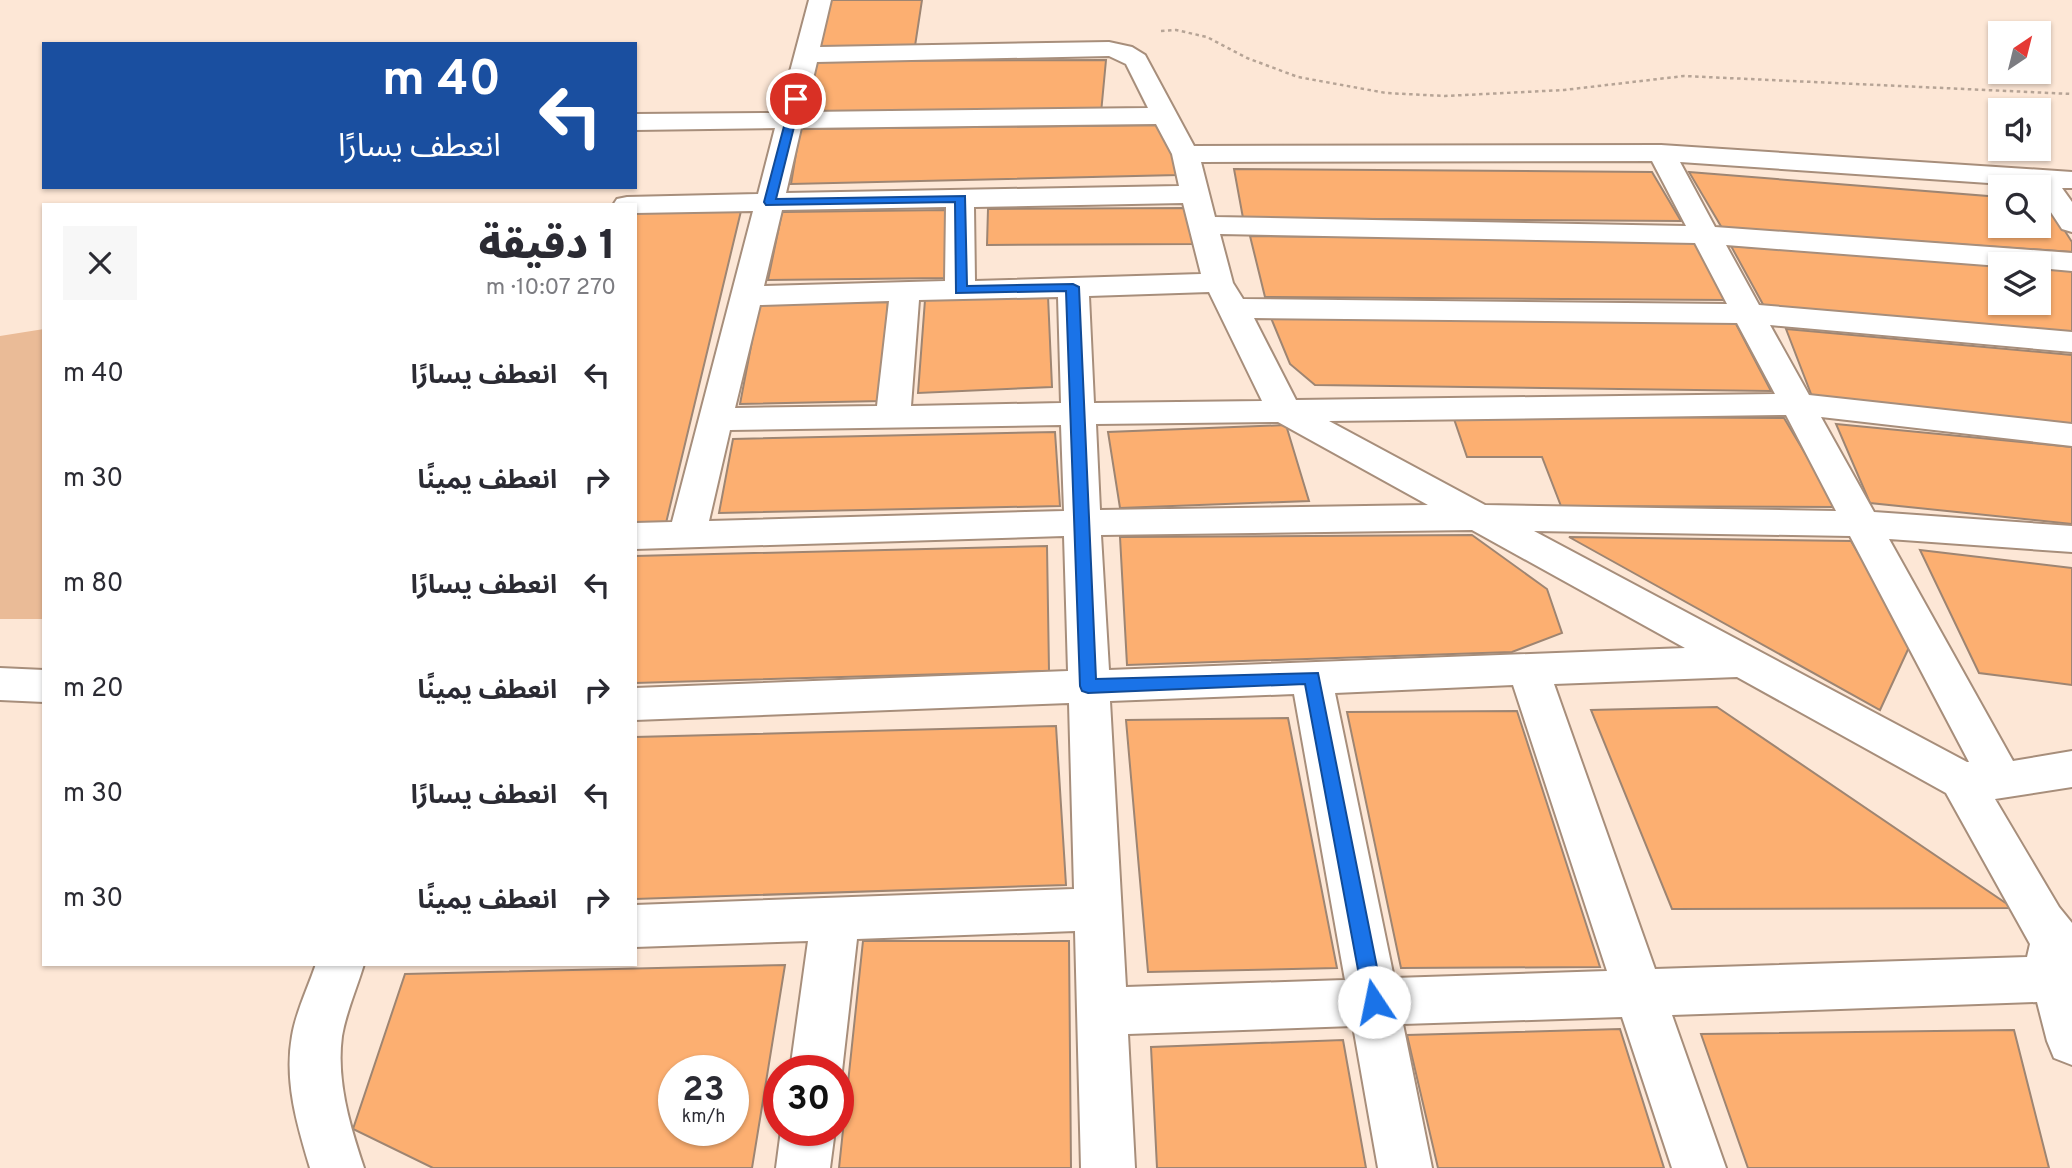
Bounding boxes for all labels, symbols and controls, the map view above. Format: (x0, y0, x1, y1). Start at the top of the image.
north arrow (1988, 21, 2051, 84)
map controls (1988, 21, 2051, 315)
text: 40 m (382, 51, 501, 113)
pin (766, 69, 826, 129)
icon: left (525, 70, 616, 161)
icon: arrive (777, 80, 815, 118)
button: sound (1988, 98, 2051, 161)
text: انعطف يسارًا (338, 128, 501, 168)
button: search (1988, 175, 2051, 238)
text: 1 دقيقة (478, 221, 616, 274)
button: close (63, 226, 137, 300)
button: layers (1988, 252, 2051, 315)
text: 270 m · 10:07 (486, 274, 616, 303)
icon: left (578, 356, 616, 394)
text: 40 m (63, 358, 124, 391)
text: انعطف يسارًا (411, 360, 557, 393)
icon: right (578, 461, 616, 499)
text: 30 m (63, 463, 123, 496)
text: انعطف يمينًا (418, 465, 557, 498)
icon: left (578, 566, 616, 604)
text: 80 m (63, 568, 123, 601)
text: انعطف يسارًا (411, 570, 557, 603)
icon: right (578, 671, 616, 709)
text: 20 m (63, 673, 124, 706)
text: انعطف يمينًا (418, 675, 557, 708)
icon: left (578, 776, 616, 814)
text: 30 m (63, 778, 123, 811)
text: انعطف يسارًا (411, 780, 557, 813)
icon: right (578, 881, 616, 919)
text: 30 m (63, 883, 123, 916)
text: انعطف يمينًا (418, 885, 557, 918)
position arrow (1337, 965, 1411, 1039)
speed limit sign: 30 (763, 1055, 854, 1146)
text: 23 (682, 1069, 725, 1113)
text: km/h (682, 1106, 725, 1129)

